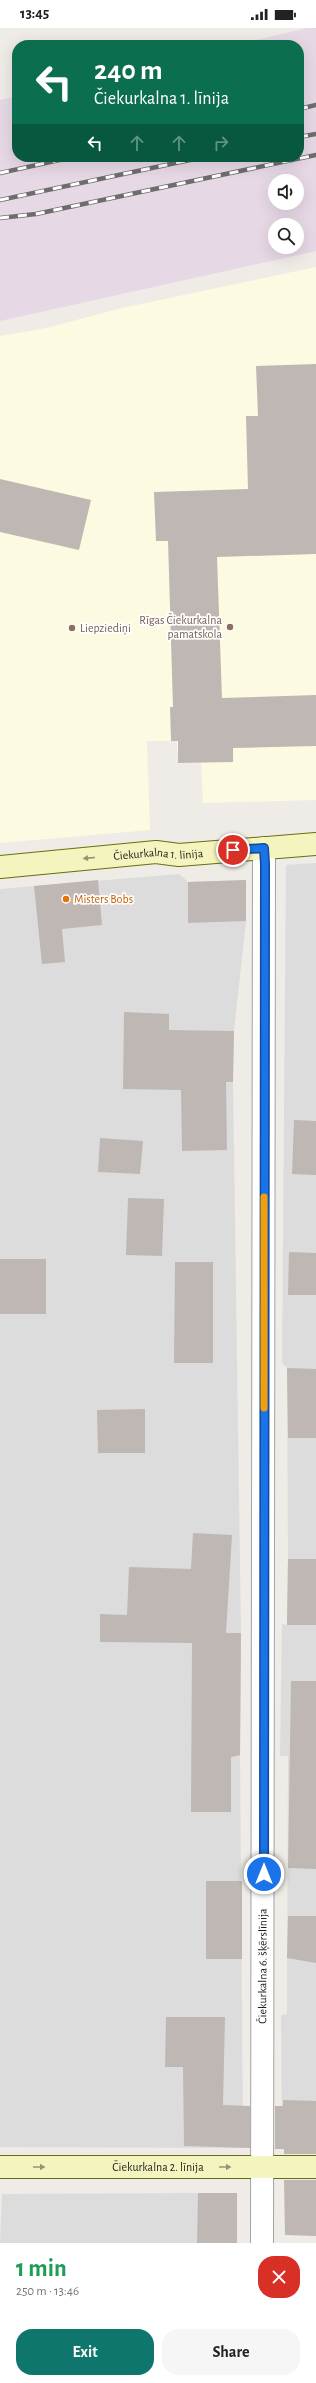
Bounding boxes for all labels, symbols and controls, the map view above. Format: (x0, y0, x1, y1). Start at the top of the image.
text: 13:45 (20, 6, 49, 21)
icon: left (28, 56, 80, 108)
text: 240 m (94, 57, 163, 85)
text: Čiekurkalna 1. līnija (94, 90, 229, 108)
icon: left (84, 132, 106, 154)
icon: ahead (126, 132, 148, 154)
icon: ahead (168, 132, 190, 154)
icon: right (210, 132, 232, 154)
map controls (268, 174, 304, 254)
button: sound (268, 174, 304, 210)
button: search (268, 218, 304, 254)
place label: Rīgas Čiekurkalna pamatskola (139, 613, 222, 640)
place label: Liepziediņi (80, 622, 131, 636)
marker: Rīgas Čiekurkalna pamatskola (225, 622, 235, 632)
marker: Liepziediņi (67, 623, 77, 633)
pin (216, 833, 250, 867)
icon: arrive (222, 839, 244, 861)
street label: Čiekurkalna 1. līnija (113, 846, 204, 862)
one-way arrow (83, 855, 95, 862)
place label: Misters Bobs (74, 893, 133, 905)
marker: Misters Bobs (61, 894, 71, 904)
position arrow (243, 1853, 285, 1895)
street label: Čiekurkalna 6. šķērslīnija (255, 1908, 270, 2024)
street label: Čiekurkalna 2. līnija (112, 2160, 204, 2174)
one-way arrow (33, 2164, 46, 2170)
one-way arrow (219, 2164, 232, 2170)
button: close (258, 2256, 300, 2298)
text: 1 min (16, 2257, 67, 2281)
text: 250 m · 13:46 (16, 2285, 79, 2298)
button: Exit (16, 2329, 154, 2375)
button: Share (162, 2329, 300, 2375)

